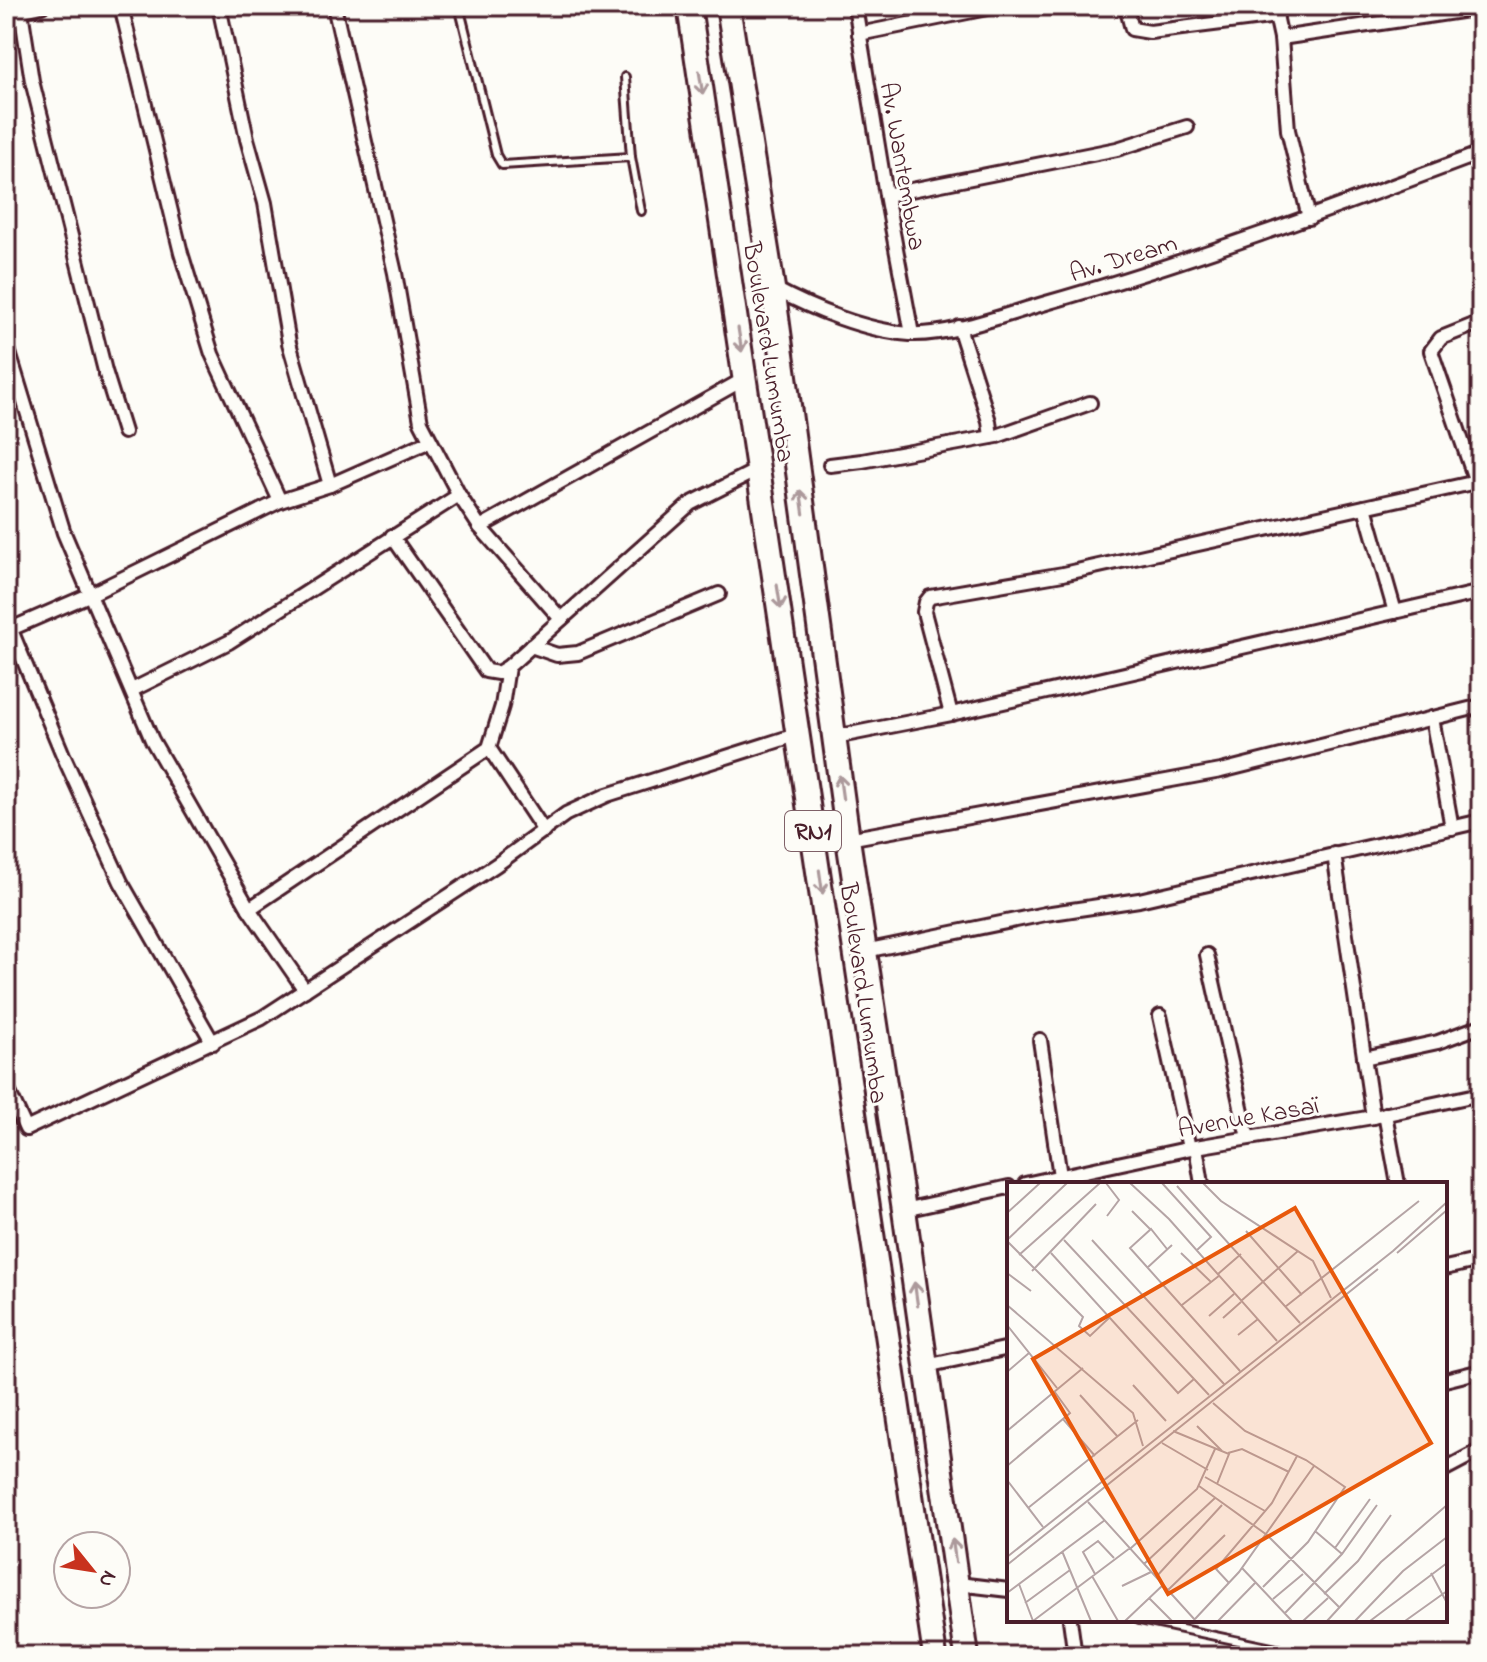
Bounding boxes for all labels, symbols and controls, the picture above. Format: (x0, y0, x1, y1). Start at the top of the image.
one-way arrow (694, 70, 709, 95)
street label: Av. Wantembwa (868, 79, 935, 254)
street label: Av. Dream (1065, 225, 1182, 294)
street label: Boulevard Lumumba (731, 239, 803, 465)
one-way arrow (733, 327, 748, 352)
one-way arrow (794, 490, 809, 515)
one-way arrow (772, 584, 787, 609)
one-way arrow (833, 775, 848, 800)
road number: RN1 (785, 811, 841, 851)
one-way arrow (814, 869, 829, 894)
street label: Boulevard Lumumba (828, 880, 896, 1106)
street label: Avenue Kasaï (1175, 1088, 1323, 1150)
inset map (1007, 1182, 1447, 1622)
one-way arrow (908, 1281, 923, 1307)
north arrow (52, 1530, 132, 1610)
one-way arrow (945, 1539, 960, 1564)
text: N (89, 1564, 124, 1593)

